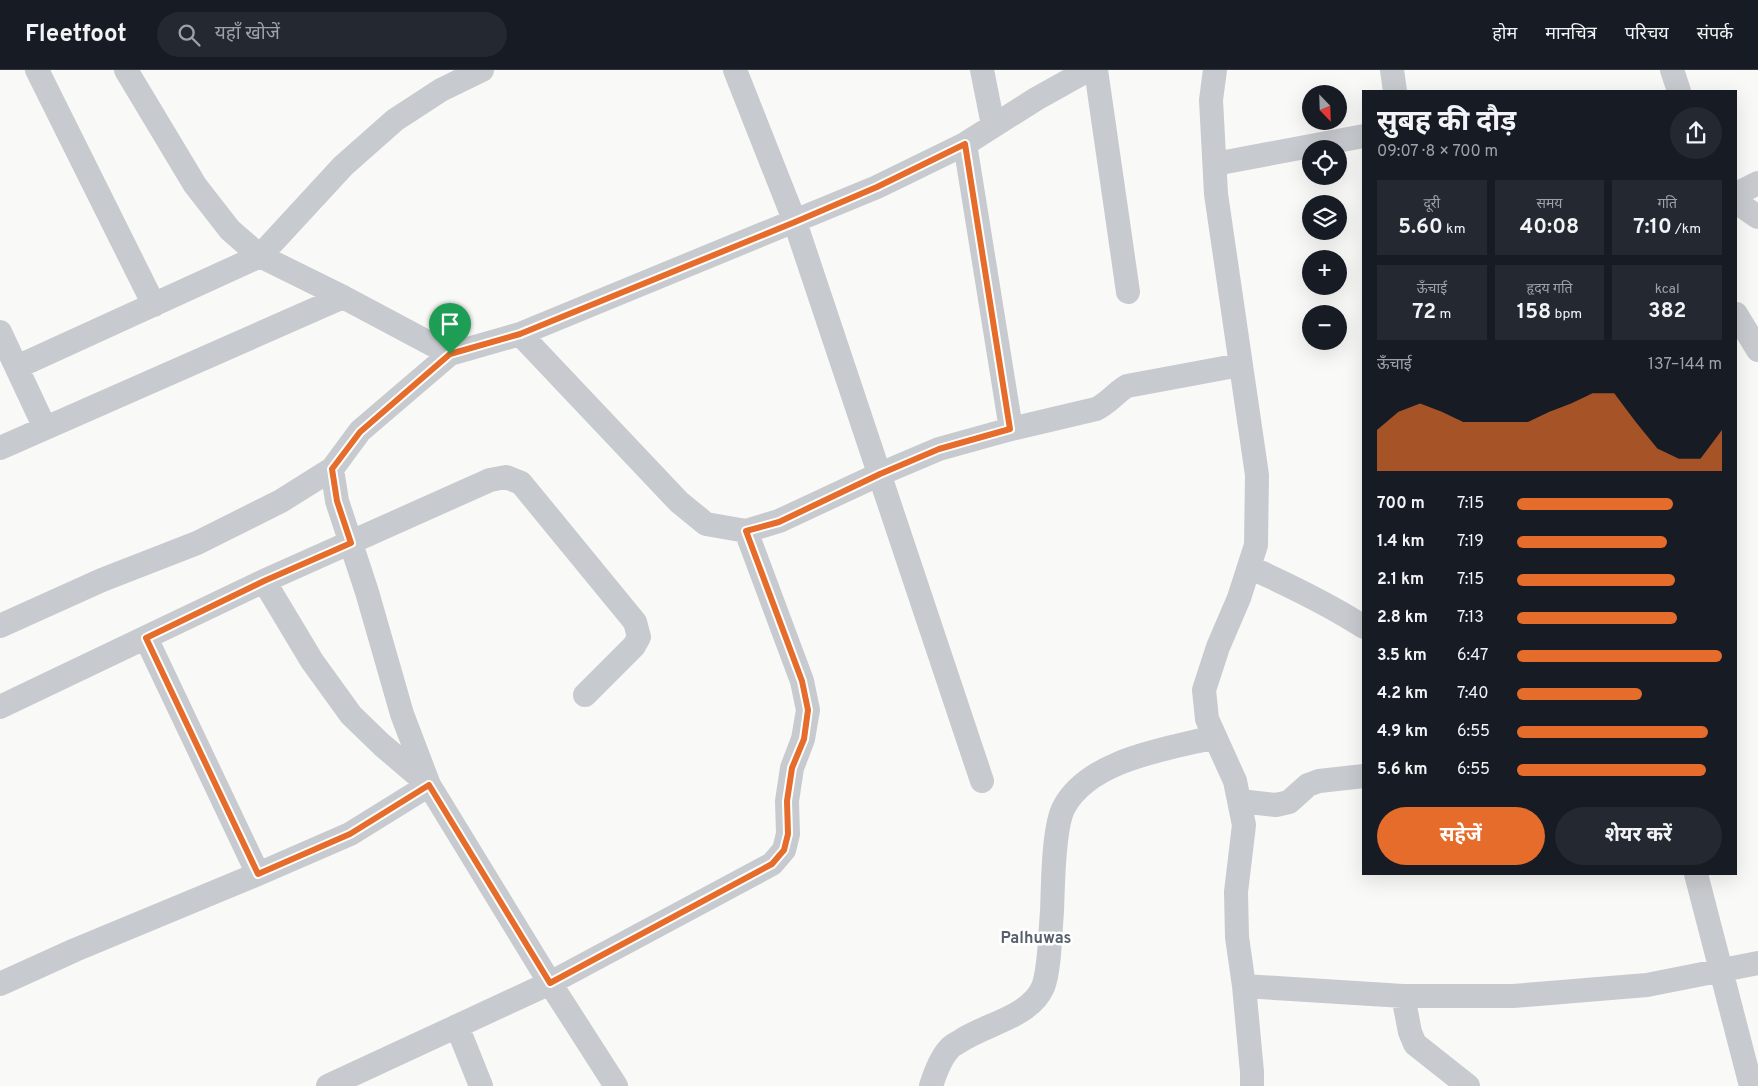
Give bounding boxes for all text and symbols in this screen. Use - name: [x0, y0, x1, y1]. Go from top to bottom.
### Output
- search box: [157, 12, 507, 57]
- text: Fleetfoot: [25, 20, 127, 50]
- icon: search: [175, 21, 203, 49]
- text: यहाँ खोजें: [215, 22, 280, 46]
- text: होम: [1492, 23, 1517, 46]
- text: मानचित्र: [1545, 23, 1597, 46]
- text: परिचय: [1625, 23, 1669, 46]
- text: संपर्क: [1697, 23, 1733, 46]
- north arrow: [1302, 85, 1348, 130]
- map controls: [1302, 85, 1347, 350]
- text: सुबह की दौड़: [1377, 105, 1516, 141]
- button: share: [1670, 107, 1722, 159]
- button: locate: [1302, 140, 1347, 185]
- text: 09:07 · 8 × 700 m: [1377, 142, 1498, 162]
- button: layers: [1302, 195, 1347, 240]
- text: दूरी: [1423, 196, 1440, 213]
- text: समय: [1537, 196, 1562, 213]
- text: गति: [1657, 196, 1677, 213]
- text: 5.60: [1398, 214, 1443, 241]
- text: 40:08: [1520, 214, 1579, 241]
- text: 7:10: [1633, 214, 1672, 241]
- text: km: [1443, 221, 1466, 238]
- text: /km: [1672, 221, 1701, 238]
- button: +: [1302, 250, 1347, 295]
- text: ऊँचाई: [1417, 281, 1447, 298]
- text: हृदय गति: [1526, 281, 1573, 298]
- text: kcal: [1655, 281, 1680, 298]
- text: 382: [1648, 298, 1686, 325]
- text: 72: [1412, 299, 1436, 326]
- text: 158: [1517, 299, 1551, 326]
- pin: [429, 303, 471, 354]
- button: −: [1302, 305, 1347, 350]
- text: m: [1436, 306, 1451, 323]
- text: bpm: [1551, 306, 1582, 323]
- icon: arrive: [436, 310, 464, 338]
- text: ऊँचाई: [1377, 355, 1412, 375]
- text: 137–144 m: [1648, 355, 1722, 375]
- text: 700 m: [1377, 494, 1425, 514]
- text: 7:15: [1457, 494, 1484, 514]
- text: 1.4 km: [1377, 532, 1425, 552]
- text: 7:19: [1457, 532, 1484, 552]
- text: 2.1 km: [1377, 570, 1424, 590]
- text: 7:15: [1457, 570, 1484, 590]
- text: 2.8 km: [1377, 608, 1428, 628]
- text: 7:13: [1457, 608, 1484, 628]
- text: 3.5 km: [1377, 646, 1427, 666]
- text: 6:47: [1457, 646, 1488, 666]
- text: 4.2 km: [1377, 684, 1428, 704]
- text: 7:40: [1457, 684, 1489, 704]
- text: 4.9 km: [1377, 722, 1428, 742]
- text: 6:55: [1457, 722, 1490, 742]
- text: 5.6 km: [1377, 760, 1427, 780]
- text: 6:55: [1457, 760, 1490, 780]
- button: सहेजें: [1377, 807, 1545, 865]
- button: शेयर करें: [1555, 807, 1722, 865]
- district label: Palhuwas: [1001, 929, 1072, 949]

